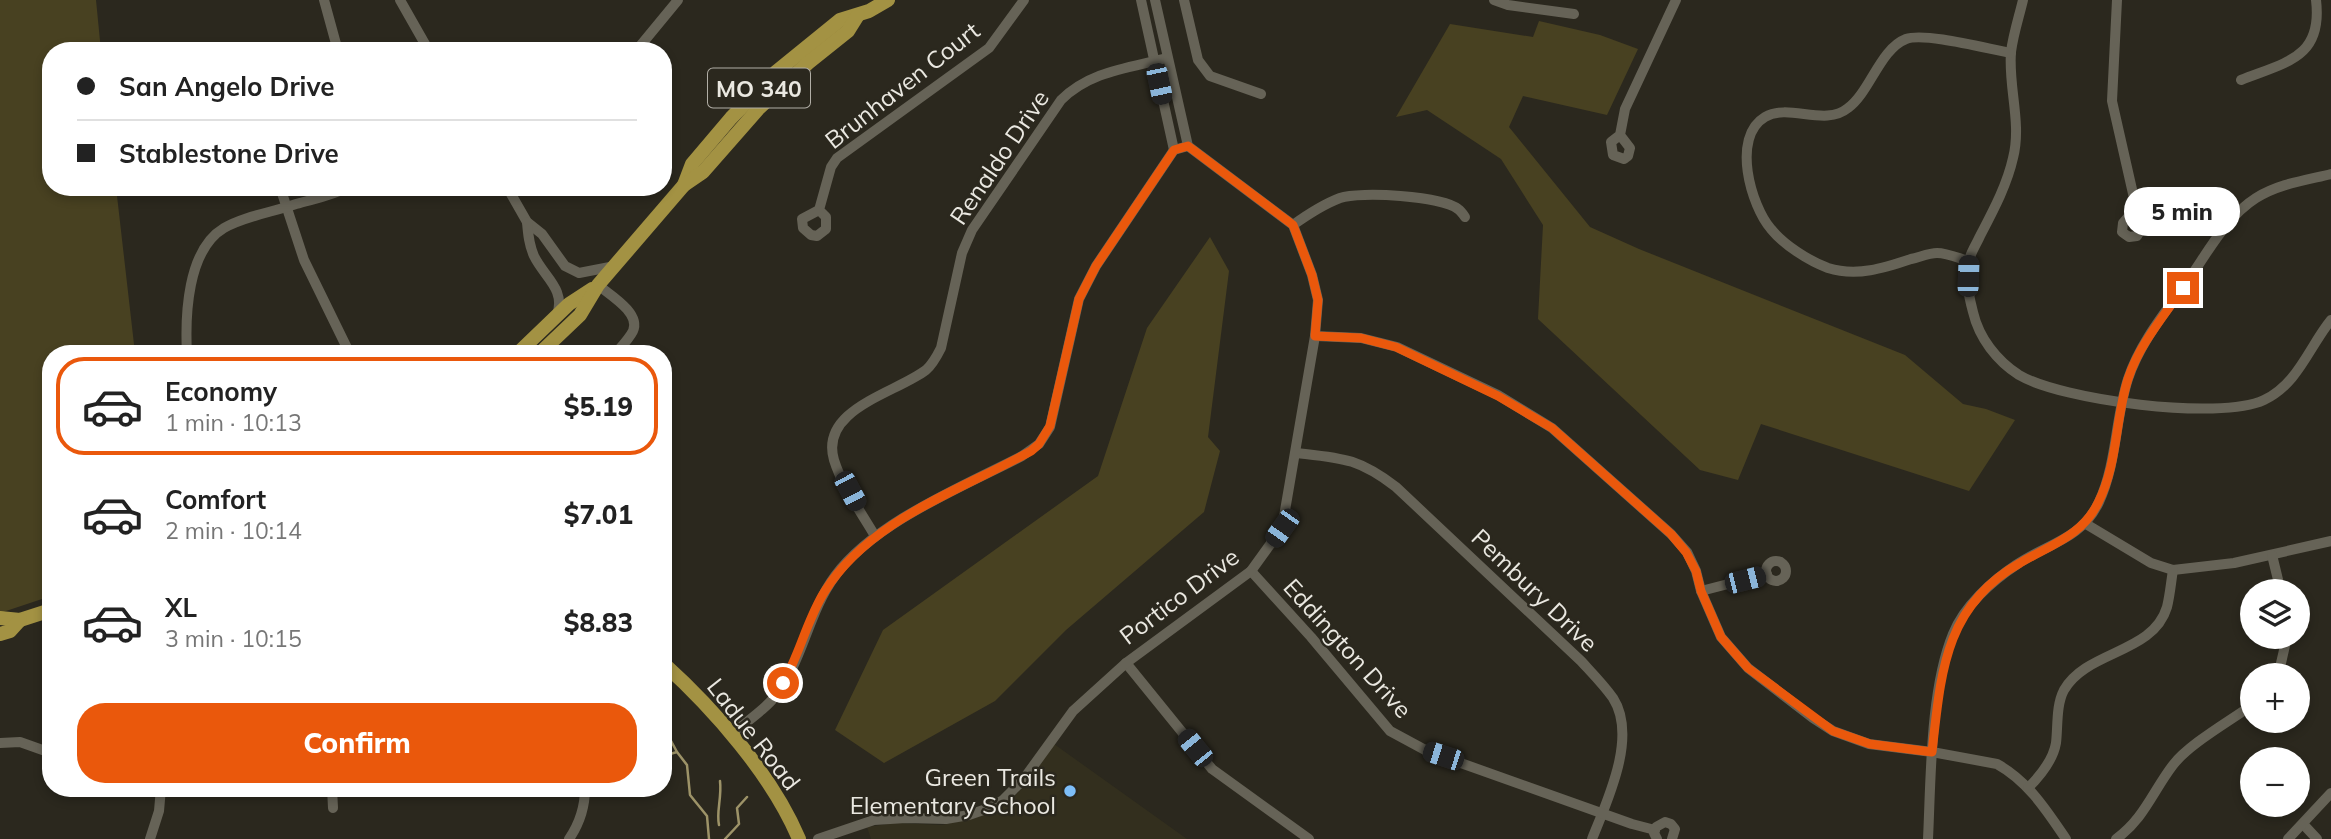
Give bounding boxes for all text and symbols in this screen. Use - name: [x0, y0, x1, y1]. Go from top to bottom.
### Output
- street label: Brunhaven Court: [819, 15, 985, 155]
- car: [1145, 61, 1174, 107]
- road number: MO 340: [708, 68, 810, 108]
- text: San Angelo Drive: [119, 70, 335, 103]
- street label: Renaldo Drive: [943, 84, 1055, 230]
- text: Stablestone Drive: [119, 137, 339, 170]
- callout: 5 min: [2125, 187, 2241, 236]
- text: 5 min: [2151, 197, 2213, 226]
- car: [1957, 255, 1980, 297]
- route end: [2167, 272, 2199, 304]
- icon: car: [81, 375, 144, 438]
- text: Economy: [165, 375, 277, 408]
- text: $5.19: [564, 390, 633, 423]
- text: 1 min · 10:13: [165, 408, 302, 437]
- car: [831, 468, 870, 514]
- icon: car: [81, 483, 144, 546]
- text: Comfort: [165, 483, 266, 516]
- text: $7.01: [564, 498, 633, 531]
- car: [1262, 505, 1303, 551]
- text: 2 min · 10:14: [165, 516, 302, 545]
- street label: Pembury Drive: [1466, 522, 1604, 658]
- street label: Portico Drive: [1113, 541, 1245, 651]
- car: [1723, 565, 1768, 595]
- street label: Eddington Drive: [1278, 572, 1418, 724]
- map controls: [2240, 579, 2310, 817]
- button: layers: [2240, 579, 2310, 649]
- icon: car: [81, 591, 144, 654]
- text: XL: [165, 591, 197, 624]
- text: $8.83: [564, 606, 633, 639]
- text: 3 min · 10:15: [165, 624, 302, 653]
- button: +: [2240, 663, 2310, 733]
- route start: [767, 667, 799, 699]
- street label: Ladue Road: [701, 672, 807, 796]
- button: Confirm: [77, 703, 637, 783]
- car: [1174, 725, 1217, 771]
- car: [1420, 740, 1467, 772]
- button: −: [2240, 747, 2310, 817]
- place label: Green Trails Elementary School: [850, 762, 1056, 820]
- marker: Green Trails Elementary School: [1062, 783, 1078, 799]

